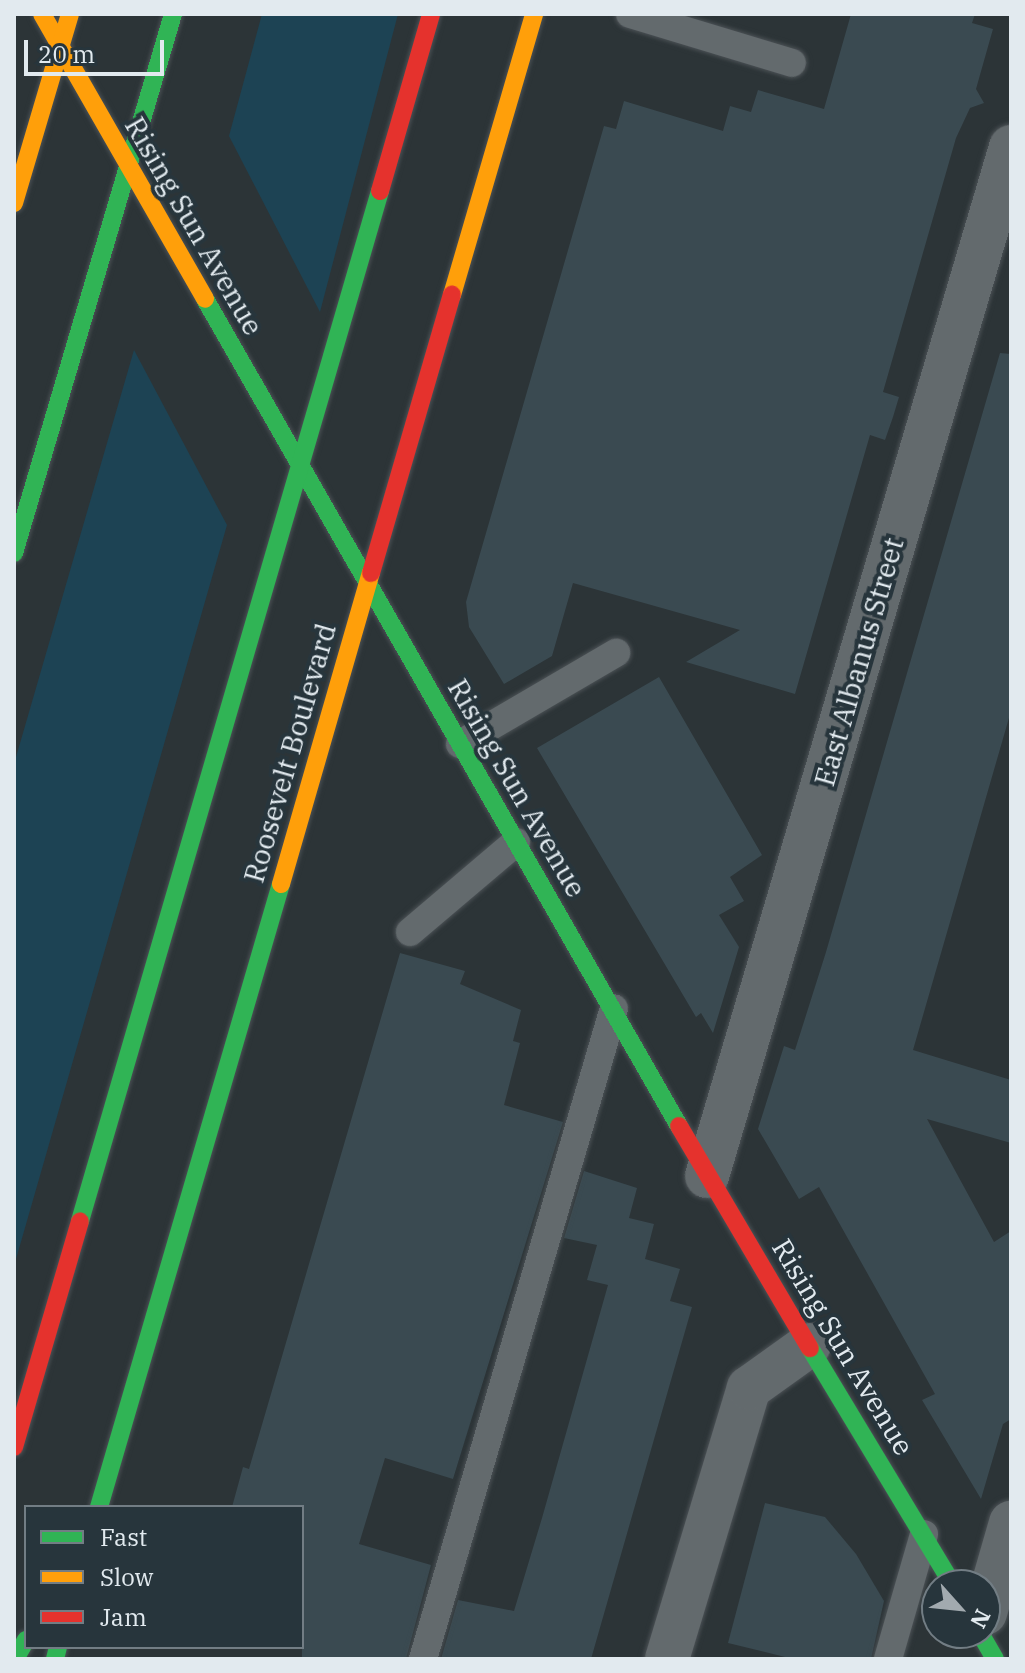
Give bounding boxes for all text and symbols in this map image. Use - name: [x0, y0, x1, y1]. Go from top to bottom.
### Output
- scale bar: [28, 24, 168, 74]
- text: 20 m: [38, 38, 95, 70]
- street label: Rising Sun Avenue: [118, 111, 270, 341]
- street label: East Albanus Street: [807, 534, 911, 790]
- street label: Roosevelt Boulevard: [237, 620, 343, 886]
- street label: Rising Sun Avenue: [441, 673, 593, 903]
- street label: Rising Sun Avenue: [765, 1233, 921, 1461]
- legend: [24, 1505, 304, 1649]
- text: Fast: [100, 1521, 147, 1553]
- text: Slow: [100, 1561, 153, 1593]
- north arrow: [921, 1569, 1001, 1649]
- text: Jam: [100, 1601, 147, 1633]
- text: N: [964, 1605, 998, 1634]

